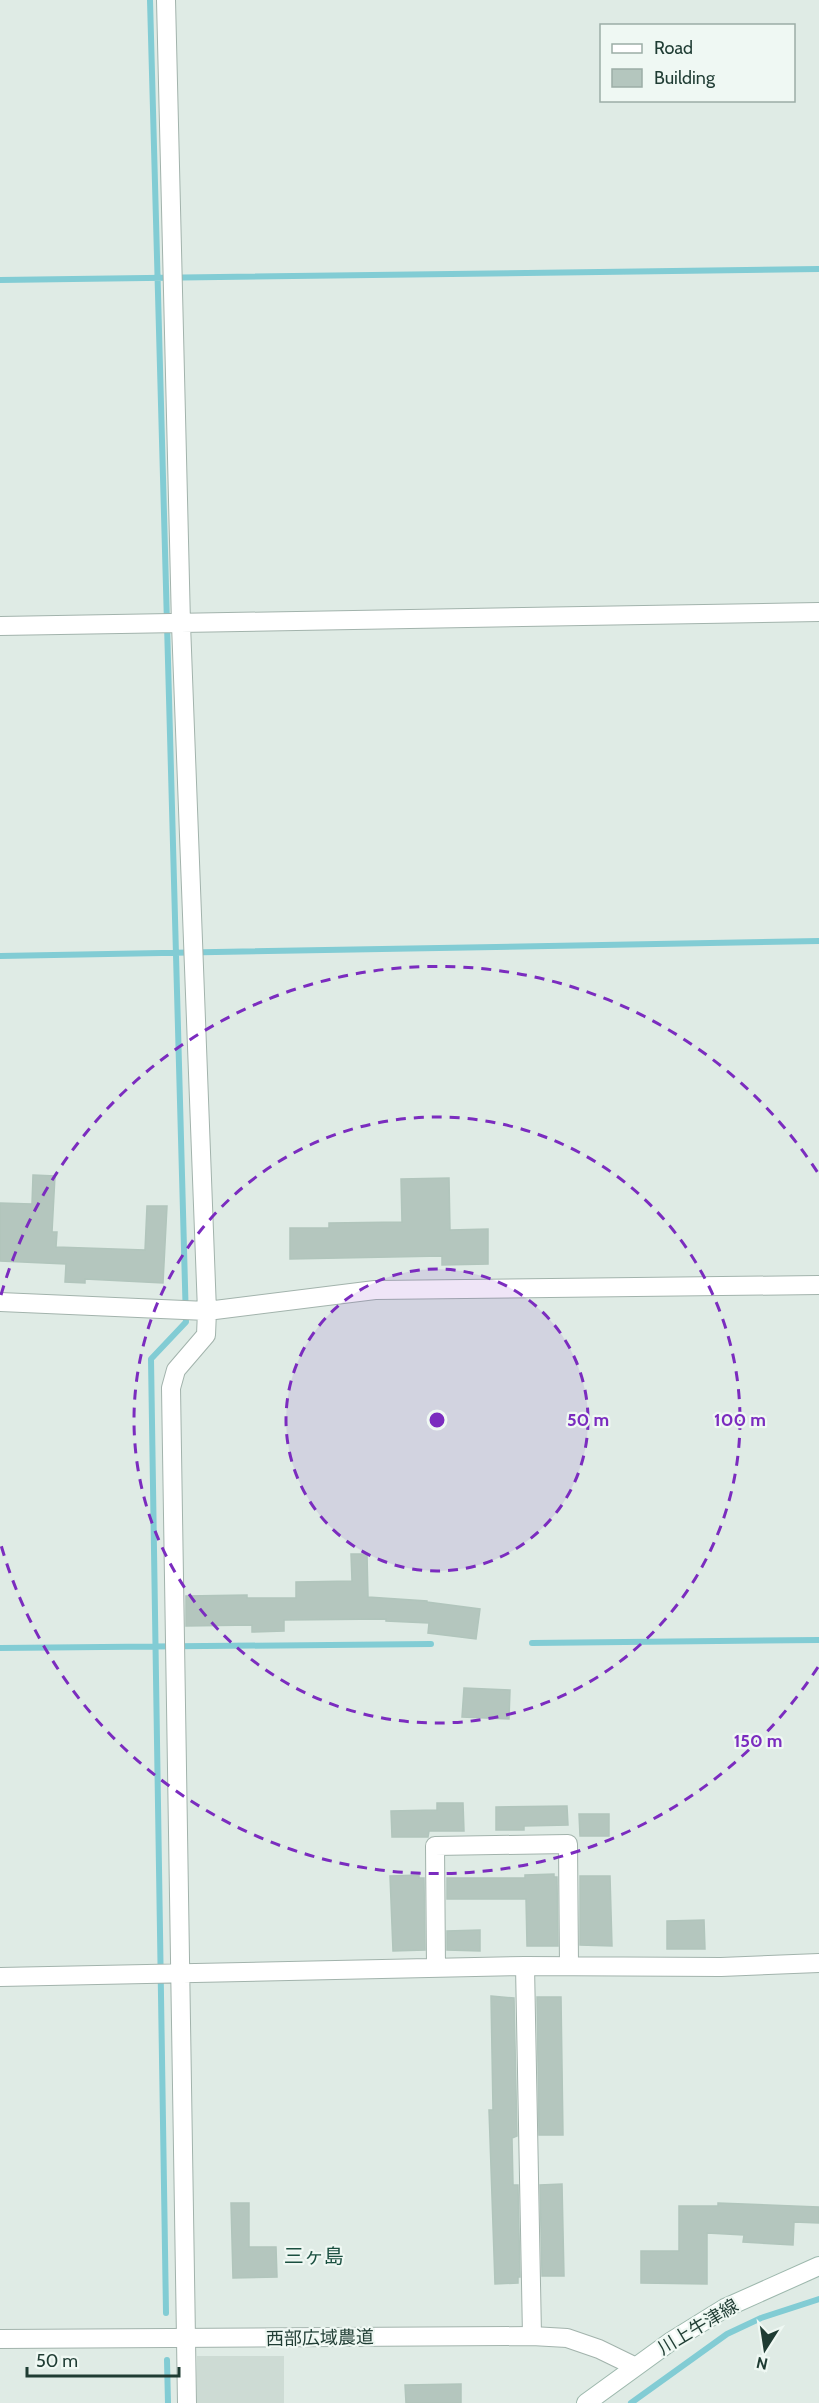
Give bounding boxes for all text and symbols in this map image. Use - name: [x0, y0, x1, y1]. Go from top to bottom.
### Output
- legend: [600, 24, 795, 102]
- text: Road: [654, 37, 693, 59]
- text: Building: [654, 67, 716, 89]
- text: 50 m: [567, 1409, 609, 1431]
- text: 100 m: [714, 1409, 766, 1431]
- centre of rings: [427, 1410, 447, 1430]
- text: 150 m: [734, 1730, 782, 1752]
- district label: 三ヶ島: [284, 2244, 344, 2268]
- street label: 川上牛津線: [654, 2294, 742, 2360]
- north arrow: [735, 2319, 795, 2379]
- street label: 西部広域農道: [266, 2326, 374, 2350]
- scale bar: [27, 2340, 178, 2378]
- text: 50 m: [36, 2350, 78, 2372]
- text: N: [754, 2353, 769, 2374]

